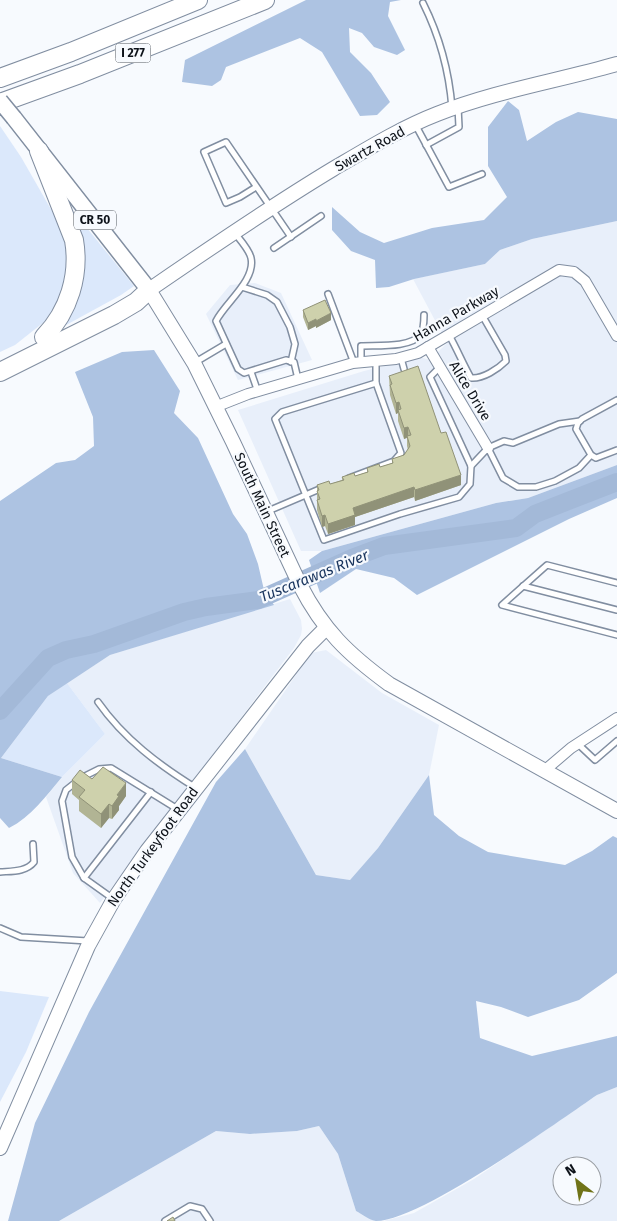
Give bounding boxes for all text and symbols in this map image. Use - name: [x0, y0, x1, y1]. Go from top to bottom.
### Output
- road number: I 277: [116, 44, 150, 62]
- street label: Swartz Road: [332, 123, 408, 175]
- road number: CR 50: [74, 210, 116, 230]
- street label: Hanna Parkway: [410, 282, 502, 346]
- street label: Alice Drive: [446, 358, 494, 424]
- street label: South Main Street: [230, 450, 294, 561]
- water label: Tuscarawas River: [257, 546, 372, 606]
- street label: North Turkeyfoot Road: [104, 784, 202, 910]
- north arrow: [552, 1156, 602, 1206]
- text: N: [562, 1161, 579, 1180]

